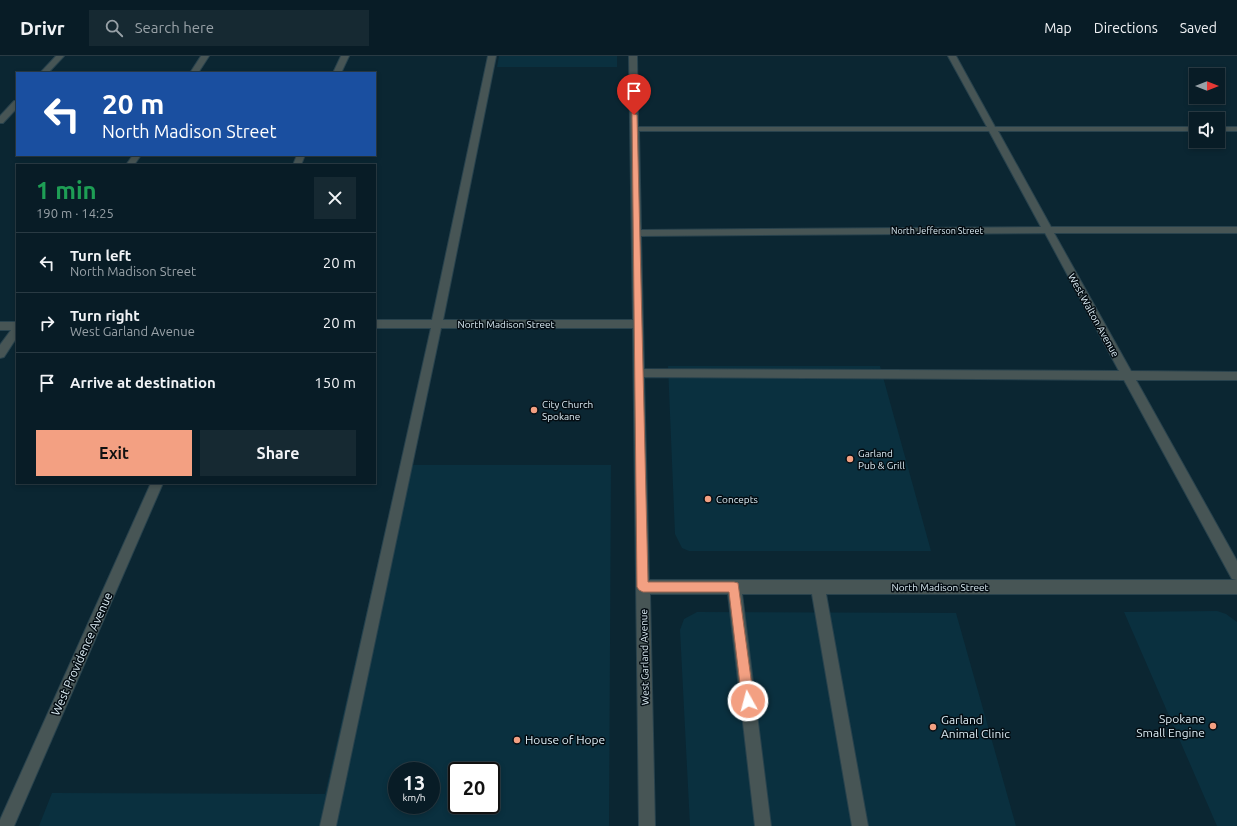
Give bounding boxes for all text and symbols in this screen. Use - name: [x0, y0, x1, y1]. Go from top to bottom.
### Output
- search box: [89, 10, 369, 46]
- text: Drivr: [20, 17, 65, 39]
- icon: search: [103, 17, 125, 39]
- text: Search here: [135, 19, 214, 36]
- text: Map: [1044, 20, 1072, 36]
- text: Directions: [1094, 20, 1158, 36]
- text: Saved: [1180, 20, 1217, 36]
- north arrow: [1189, 68, 1225, 104]
- map controls: [1189, 68, 1225, 148]
- pin: [617, 74, 651, 115]
- icon: arrive: [623, 80, 645, 102]
- icon: left: [36, 88, 88, 140]
- text: 20 m: [102, 88, 164, 119]
- button: sound: [1189, 112, 1225, 148]
- text: North Madison Street: [102, 121, 276, 141]
- text: 1 min: [36, 177, 97, 204]
- button: close: [314, 177, 356, 219]
- text: 190 m · 14:25: [36, 206, 114, 220]
- street label: North Jefferson Street: [891, 226, 983, 236]
- text: Turn left: [70, 247, 131, 264]
- icon: left: [36, 252, 58, 274]
- text: 20 m: [323, 254, 356, 271]
- text: North Madison Street: [70, 264, 196, 278]
- street label: West Walton Avenue: [1066, 272, 1121, 359]
- text: Turn right: [70, 307, 140, 324]
- icon: right: [36, 312, 58, 334]
- text: 20 m: [323, 314, 356, 331]
- street label: North Madison Street: [458, 319, 555, 330]
- text: West Garland Avenue: [70, 324, 195, 338]
- icon: arrive: [36, 372, 58, 394]
- text: Arrive at destination: [70, 374, 216, 391]
- text: 150 m: [314, 374, 356, 391]
- place label: City Church Spokane: [542, 399, 593, 422]
- marker: City Church Spokane: [529, 405, 539, 415]
- button: Exit: [36, 430, 192, 476]
- button: Share: [200, 430, 356, 476]
- place label: Garland Pub & Grill: [858, 448, 905, 471]
- marker: Garland Pub & Grill: [845, 454, 855, 464]
- marker: Concepts: [703, 494, 713, 504]
- place label: Concepts: [716, 494, 758, 505]
- street label: North Madison Street: [892, 582, 989, 593]
- street label: West Providence Avenue: [48, 590, 115, 717]
- street label: West Garland Avenue: [638, 609, 651, 705]
- position arrow: [727, 680, 769, 722]
- place label: Spokane Small Engine: [1136, 712, 1205, 739]
- place label: Garland Animal Clinic: [941, 713, 1010, 740]
- marker: Spokane Small Engine: [1208, 721, 1218, 731]
- marker: Garland Animal Clinic: [928, 722, 938, 732]
- place label: House of Hope: [525, 733, 605, 746]
- marker: House of Hope: [512, 735, 522, 745]
- speed limit sign: 20: [448, 762, 500, 814]
- text: 13: [403, 771, 425, 794]
- text: km/h: [402, 792, 426, 803]

